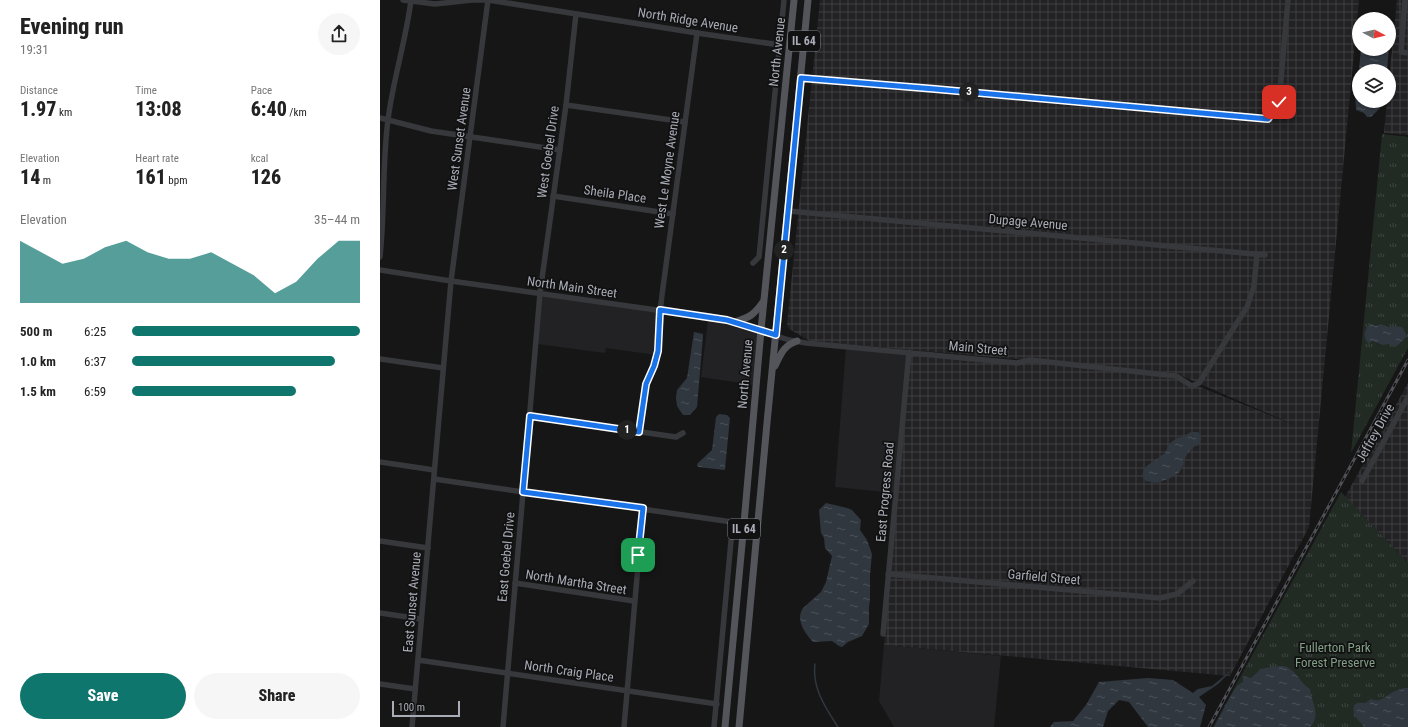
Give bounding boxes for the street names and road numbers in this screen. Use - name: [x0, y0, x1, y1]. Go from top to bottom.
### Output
- street label: North Ridge Avenue: [637, 5, 739, 35]
- street label: North Avenue: [766, 17, 788, 87]
- road number: IL 64: [788, 31, 820, 51]
- street label: West Sunset Avenue: [444, 86, 474, 192]
- street label: West Goebel Drive: [534, 105, 562, 199]
- street label: West Le Moyne Avenue: [651, 110, 683, 230]
- street label: Sheila Place: [583, 182, 647, 206]
- street label: Dupage Avenue: [988, 211, 1068, 233]
- street label: North Main Street: [526, 273, 618, 301]
- street label: Main Street: [948, 338, 1008, 358]
- street label: North Avenue: [735, 339, 755, 409]
- street label: Jeffrey Drive: [1353, 401, 1397, 465]
- street label: East Progress Road: [873, 441, 897, 543]
- street label: East Goebel Drive: [495, 511, 517, 603]
- road number: IL 64: [728, 519, 760, 539]
- street label: East Sunset Avenue: [400, 551, 424, 653]
- street label: Garfield Street: [1007, 566, 1081, 588]
- street label: North Martha Street: [524, 567, 628, 597]
- street label: North Craig Place: [523, 657, 615, 685]

